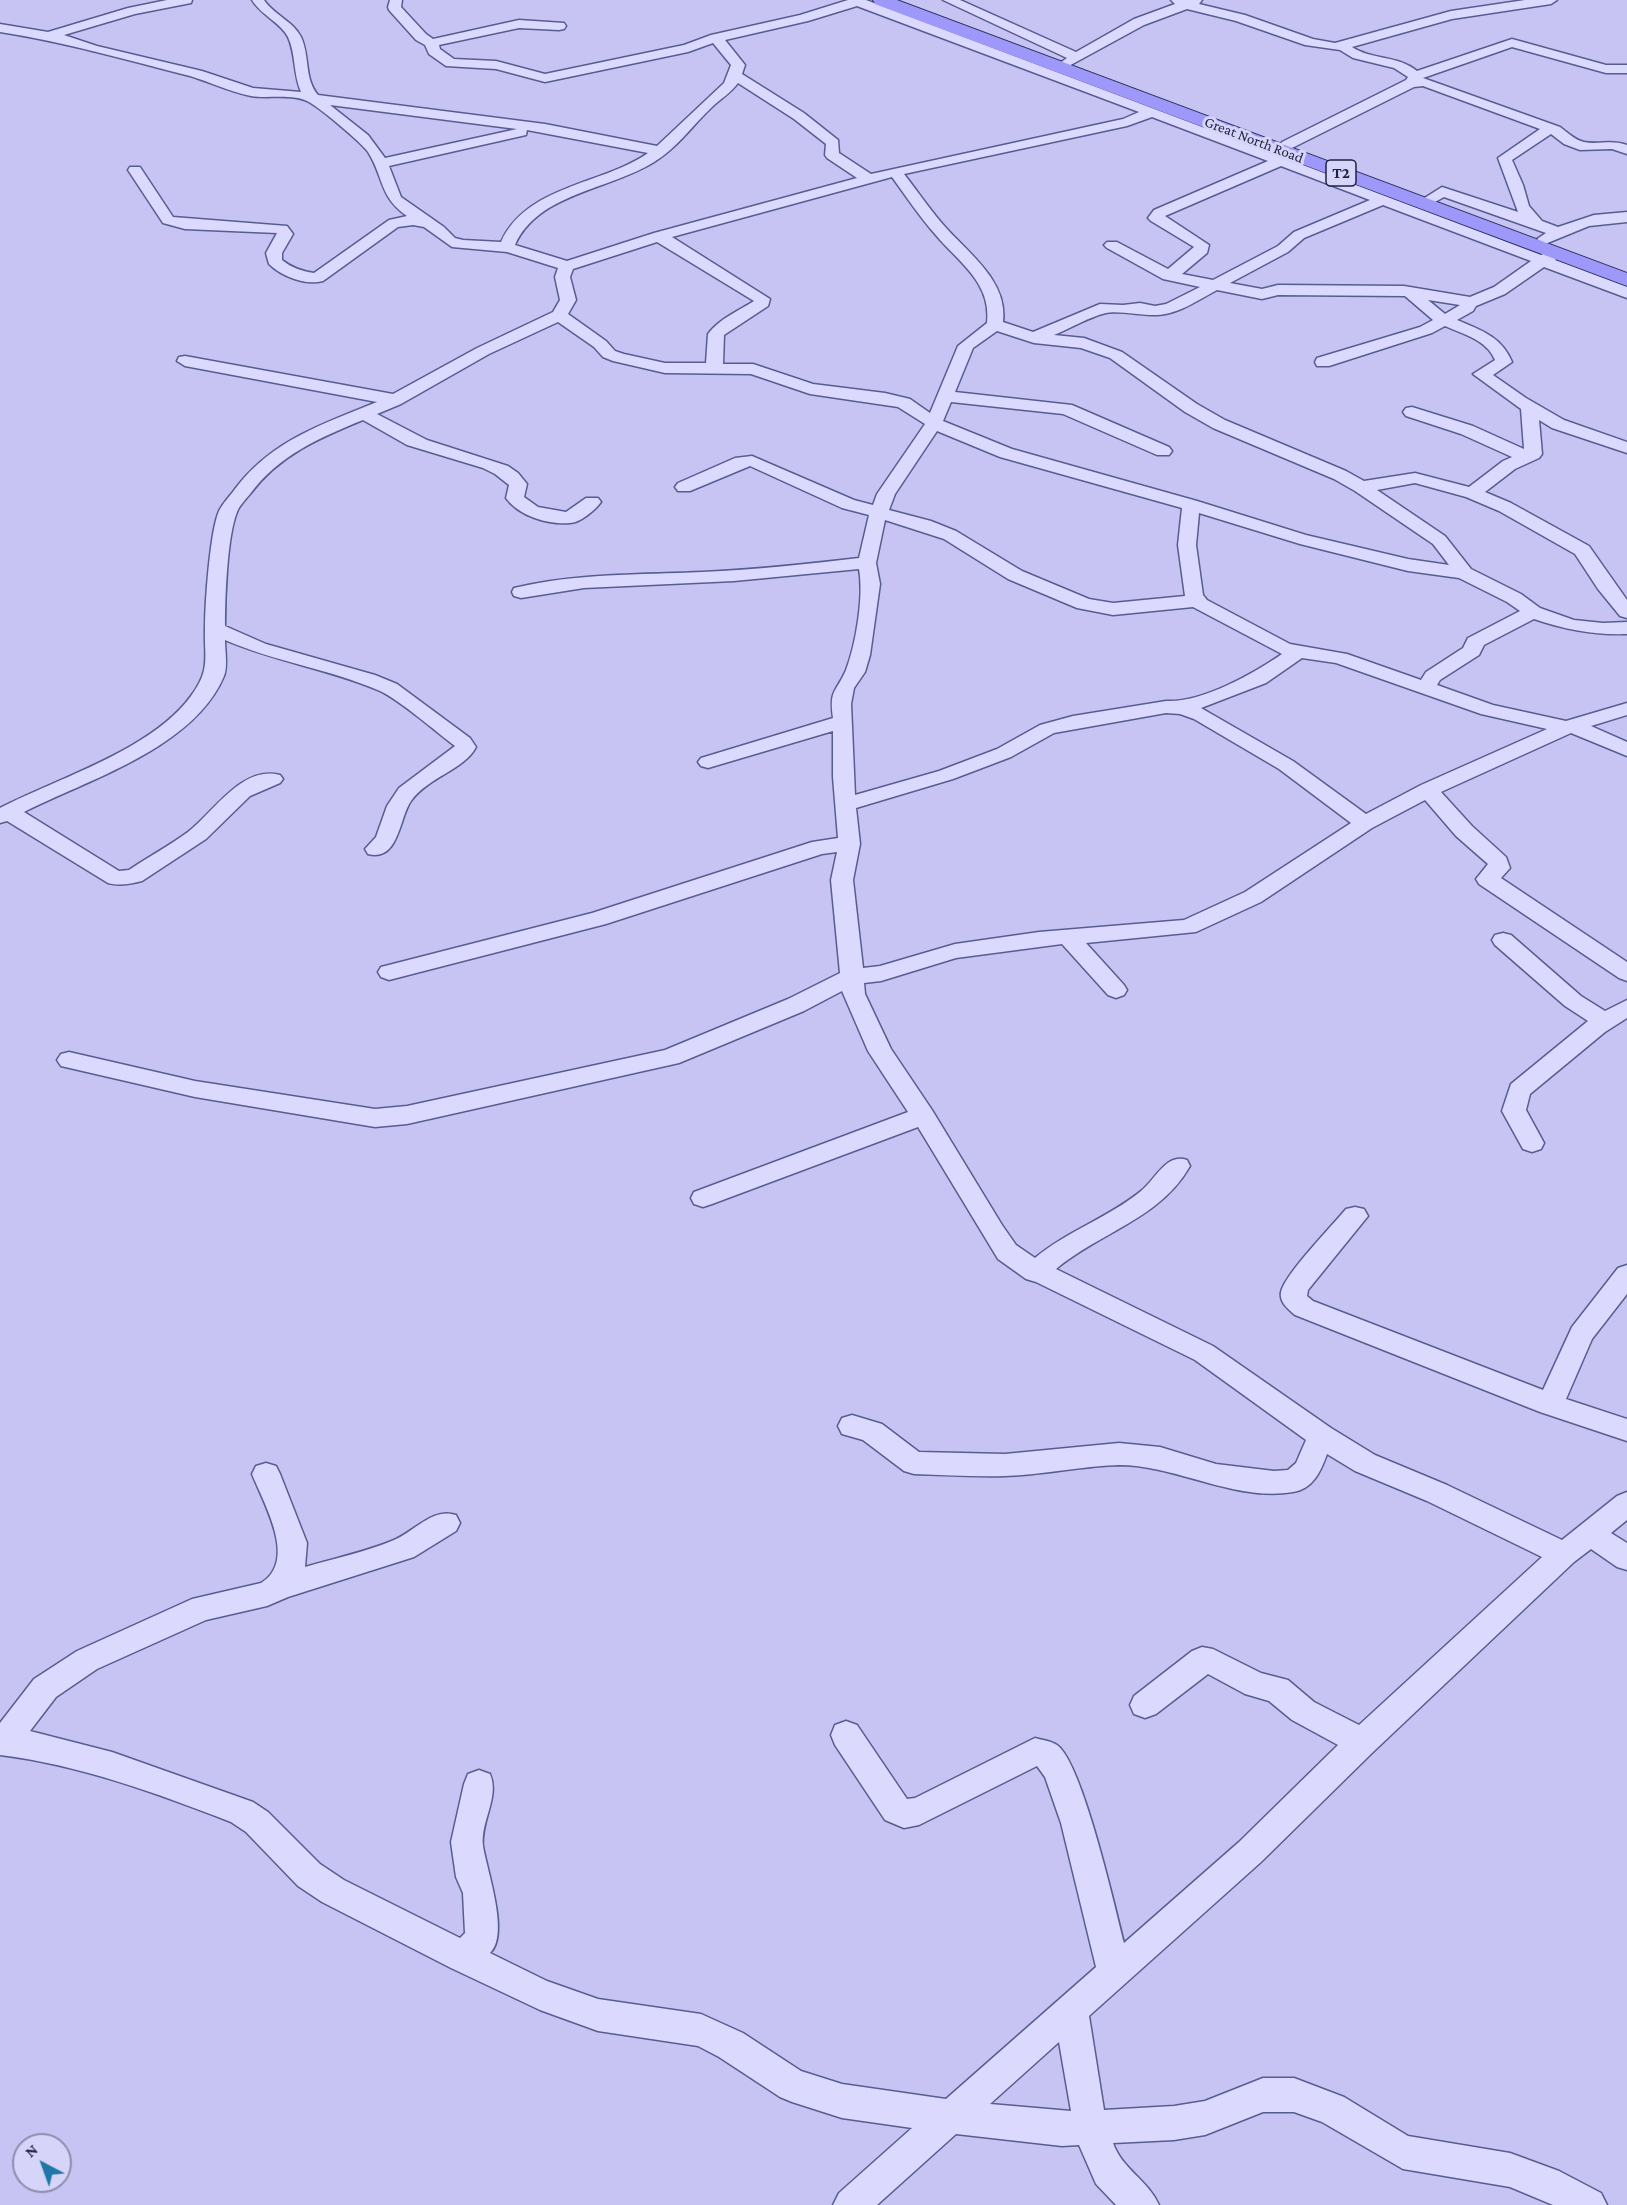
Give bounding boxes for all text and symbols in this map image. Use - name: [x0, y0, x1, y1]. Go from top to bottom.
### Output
- street label: Great North Road: [1202, 113, 1306, 167]
- road number: T2: [1326, 160, 1356, 186]
- north arrow: [12, 2133, 72, 2193]
- text: N: [21, 2141, 41, 2161]

